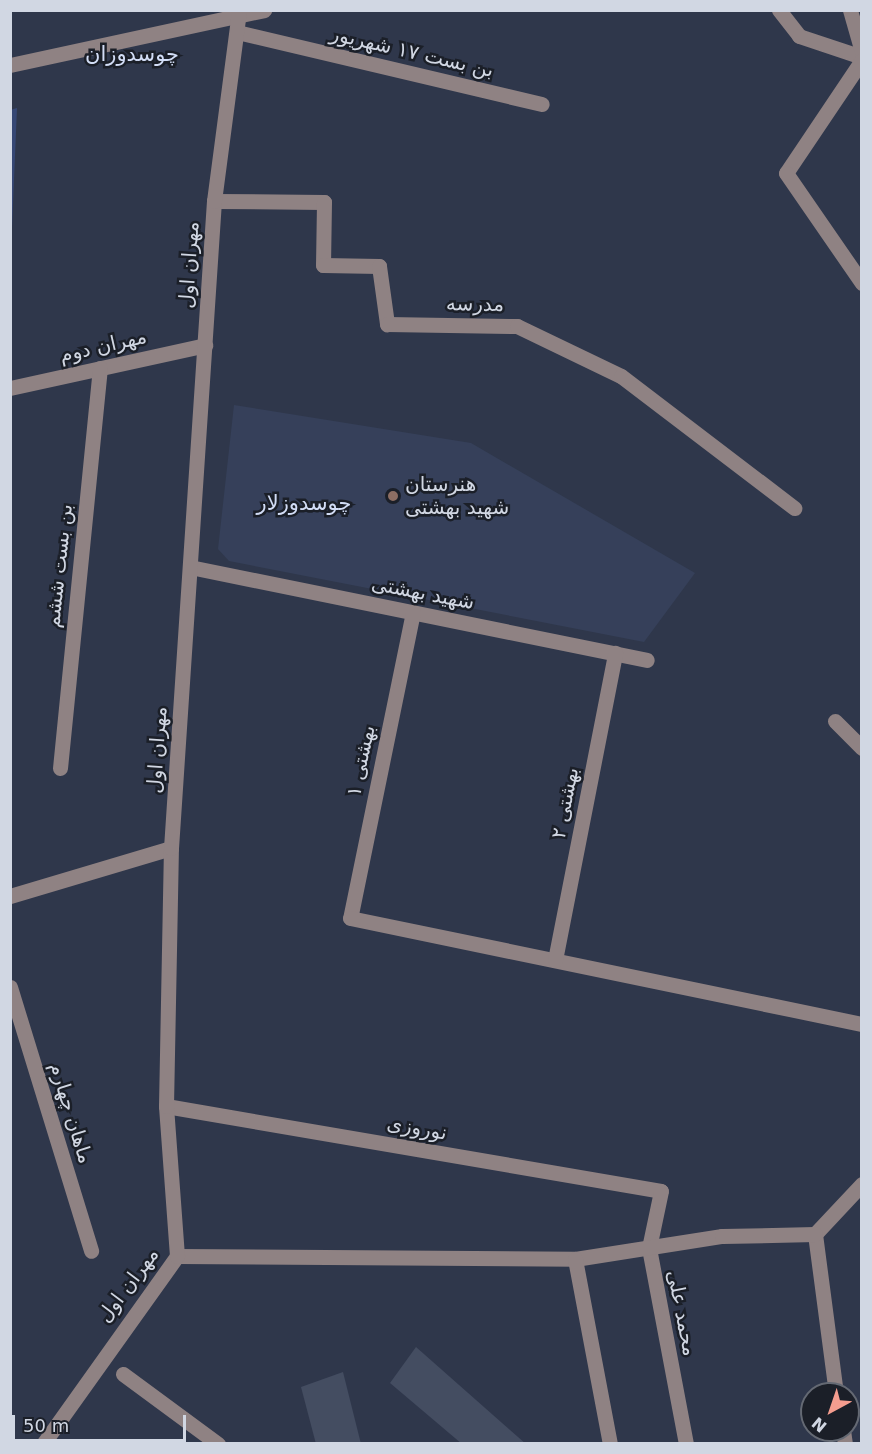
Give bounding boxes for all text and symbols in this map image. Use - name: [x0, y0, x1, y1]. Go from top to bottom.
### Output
- street label: بن بست ۱۷ شهریور: [328, 22, 496, 82]
- district label: چوسدوزان: [85, 41, 179, 67]
- street label: مهران اول: [174, 221, 204, 309]
- street label: مدرسه: [446, 291, 504, 317]
- street label: مهران دوم: [57, 324, 149, 368]
- place label: هنرستان شهید بهشتی: [405, 472, 509, 519]
- marker: هنرستان شهید بهشتی: [386, 489, 400, 503]
- district label: چوسدوزلار: [257, 490, 351, 516]
- street label: بن بست ششم: [41, 503, 77, 629]
- street label: شهید بهشتی: [370, 571, 476, 615]
- street label: مهران اول: [142, 706, 172, 794]
- street label: بهشتی ۱: [342, 723, 380, 799]
- street label: بهشتی ۲: [546, 765, 584, 841]
- street label: ماهان چهارم: [44, 1060, 98, 1166]
- street label: نوروزی: [385, 1111, 449, 1145]
- street label: مهران اول: [92, 1243, 164, 1327]
- street label: محمد علی: [662, 1268, 702, 1358]
- north arrow: [800, 1382, 860, 1442]
- scale bar: [15, 1403, 189, 1441]
- text: N: [808, 1413, 831, 1436]
- text: 50 m: [23, 1415, 69, 1436]

